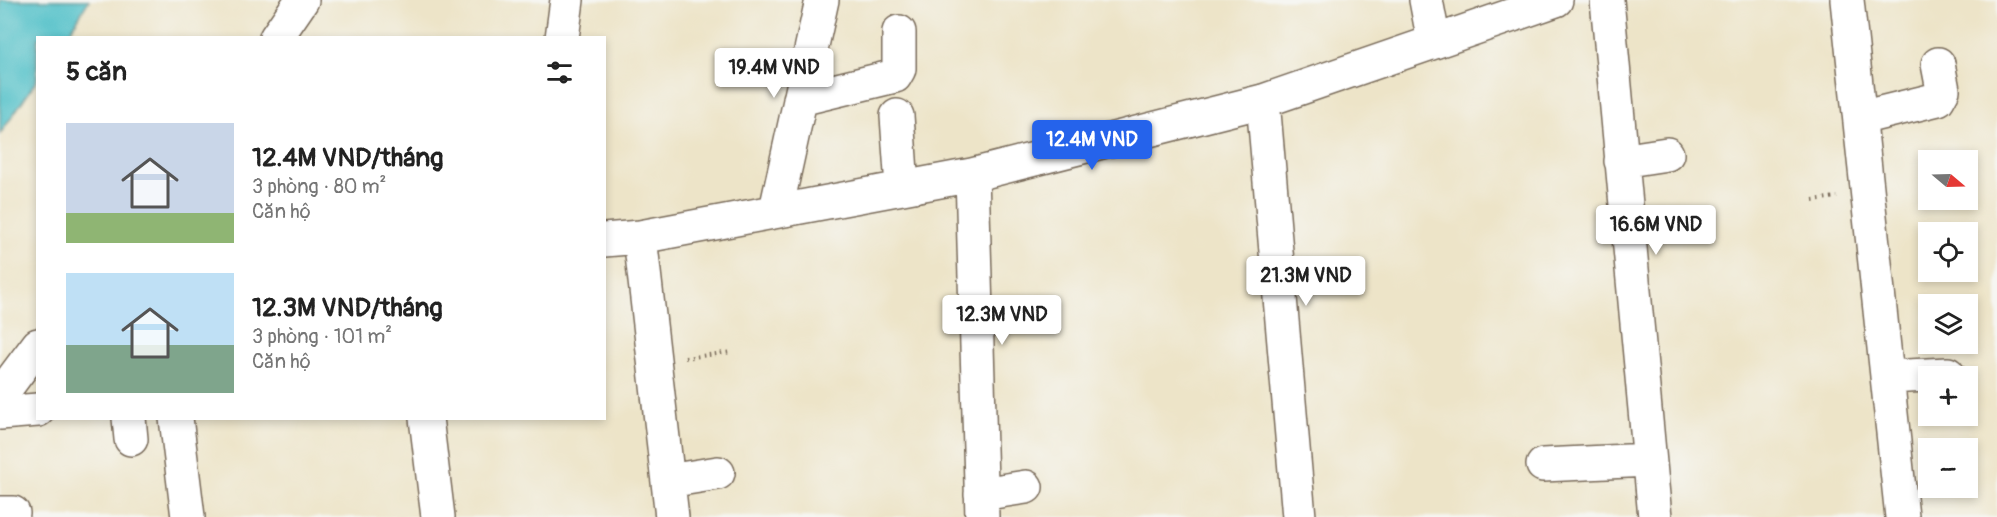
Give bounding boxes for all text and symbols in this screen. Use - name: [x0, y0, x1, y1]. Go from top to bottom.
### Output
- pin: 19.4M VND: [705, 48, 843, 99]
- text: 19.4M VND: [729, 55, 819, 80]
- text: 5 căn: [66, 56, 127, 88]
- icon: filters: [543, 56, 576, 89]
- pin: 12.4M VND: [1023, 120, 1161, 171]
- text: 12.4M VND: [1046, 127, 1138, 152]
- text: 12.4M VND/tháng: [252, 142, 443, 174]
- icon: home: [114, 147, 186, 219]
- north arrow: [1918, 150, 1978, 210]
- map controls: [1918, 150, 1978, 498]
- text: 3 phòng · 80 m²: [252, 174, 386, 199]
- text: Căn hộ: [252, 199, 311, 224]
- pin: 16.6M VND: [1587, 205, 1725, 256]
- text: 16.6M VND: [1610, 212, 1702, 237]
- button: locate: [1918, 222, 1978, 282]
- pin: 21.3M VND: [1237, 256, 1375, 307]
- text: 21.3M VND: [1260, 263, 1352, 288]
- text: 12.3M VND/tháng: [252, 292, 443, 324]
- button: layers: [1918, 294, 1978, 354]
- pin: 12.3M VND: [933, 295, 1071, 346]
- icon: home: [114, 297, 186, 369]
- text: 12.3M VND: [956, 302, 1048, 327]
- text: 3 phòng · 101 m²: [252, 324, 392, 349]
- text: Căn hộ: [252, 349, 311, 374]
- button: +: [1918, 366, 1978, 426]
- button: −: [1918, 438, 1978, 498]

